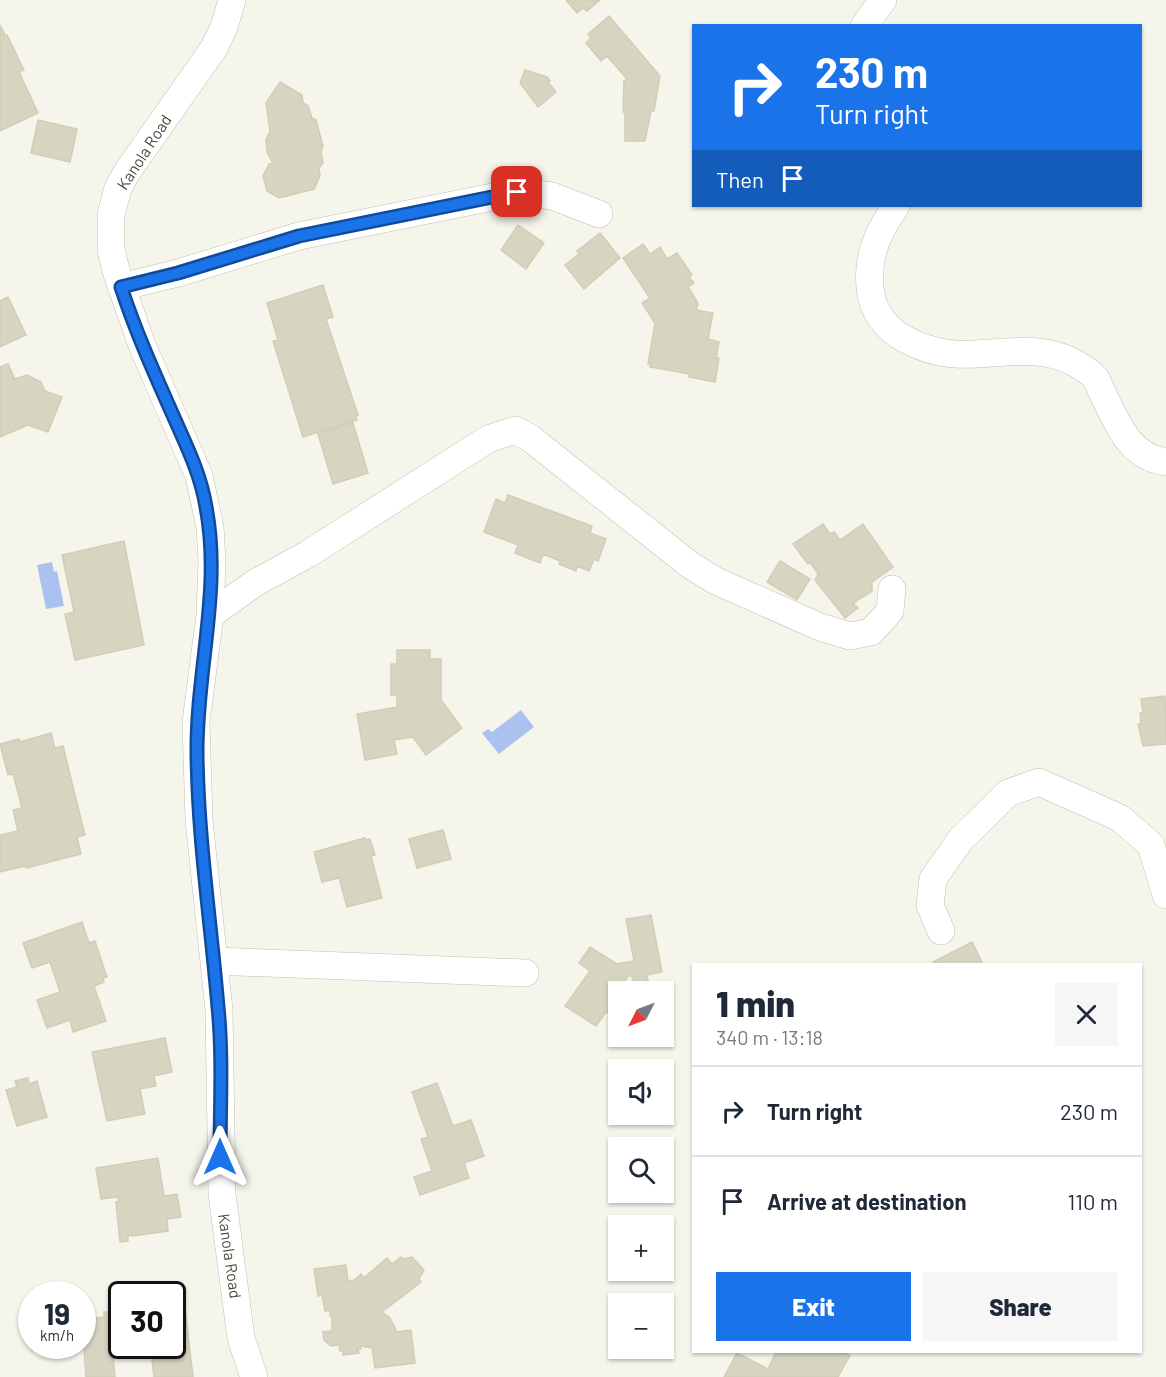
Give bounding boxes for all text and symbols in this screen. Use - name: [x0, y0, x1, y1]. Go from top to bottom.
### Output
- text: 230 m: [815, 46, 928, 96]
- icon: right: [716, 48, 794, 126]
- text: Turn right: [815, 97, 929, 129]
- street label: Kanola Road: [112, 111, 175, 193]
- icon: arrive: [776, 162, 809, 195]
- pin: [491, 166, 542, 217]
- text: Then: [716, 166, 764, 192]
- icon: arrive: [500, 175, 533, 208]
- north arrow: [608, 981, 674, 1047]
- map controls: [608, 981, 674, 1359]
- text: 1 min: [716, 981, 795, 1024]
- button: close: [1055, 983, 1118, 1046]
- text: 340 m · 13:18: [716, 1025, 823, 1049]
- button: sound: [608, 1059, 674, 1125]
- icon: right: [716, 1095, 749, 1128]
- text: Turn right: [767, 1098, 862, 1124]
- text: 230 m: [1060, 1098, 1118, 1124]
- position arrow: [188, 1125, 252, 1189]
- button: search: [608, 1137, 674, 1203]
- icon: arrive: [716, 1185, 749, 1218]
- text: Arrive at destination: [767, 1188, 966, 1214]
- text: 110 m: [1068, 1188, 1118, 1214]
- street label: Kanola Road: [215, 1212, 246, 1300]
- button: +: [608, 1215, 674, 1281]
- button: Exit: [716, 1272, 911, 1341]
- button: Share: [923, 1272, 1118, 1341]
- speed limit sign: 30: [108, 1281, 186, 1359]
- button: −: [608, 1293, 674, 1359]
- text: 19: [44, 1295, 70, 1331]
- text: km/h: [40, 1326, 74, 1344]

